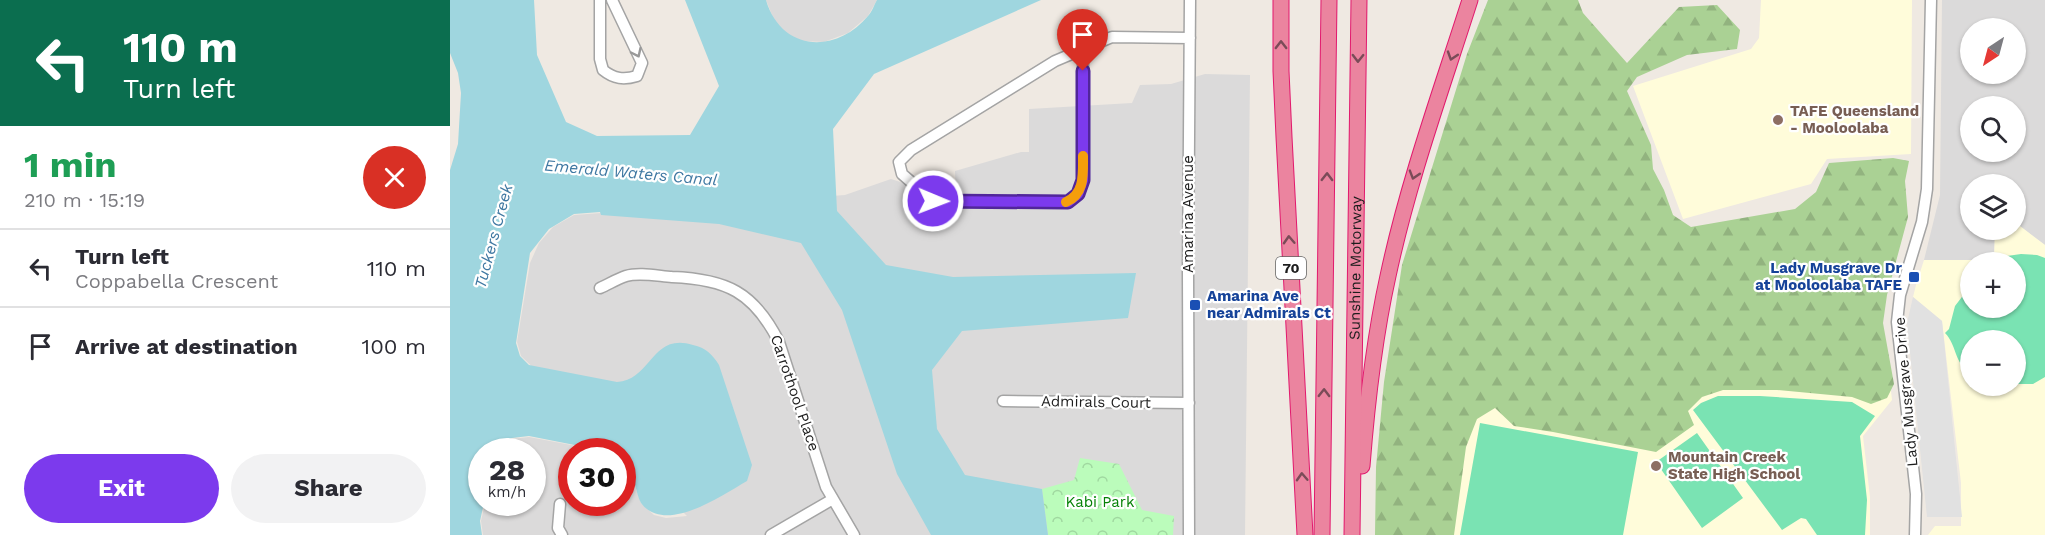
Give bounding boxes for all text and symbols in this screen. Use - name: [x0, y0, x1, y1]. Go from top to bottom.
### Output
- pin: [1057, 9, 1108, 71]
- icon: arrive: [1066, 18, 1099, 51]
- north arrow: [1960, 18, 2026, 84]
- map controls: [1960, 18, 2026, 396]
- text: 110 m: [123, 23, 238, 72]
- icon: left: [24, 24, 102, 102]
- one-way arrow: [1275, 41, 1287, 50]
- one-way arrow: [629, 46, 641, 57]
- one-way arrow: [1447, 50, 1459, 61]
- one-way arrow: [1352, 54, 1364, 63]
- text: Turn left: [123, 73, 235, 105]
- button: search: [1960, 96, 2026, 162]
- place label: TAFE Queensland - Mooloolaba: [1790, 102, 1919, 137]
- marker: TAFE Queensland - Mooloolaba: [1771, 113, 1785, 127]
- text: 1 min: [24, 144, 116, 186]
- button: close: [363, 146, 426, 209]
- water label: Emerald Waters Canal: [544, 155, 718, 190]
- street label: Amarina Avenue: [1179, 155, 1197, 273]
- position arrow: [901, 169, 965, 233]
- one-way arrow: [1409, 169, 1421, 179]
- one-way arrow: [1321, 172, 1333, 181]
- button: layers: [1960, 174, 2026, 240]
- water label: Tuckers Creek: [470, 181, 517, 290]
- text: 210 m · 15:19: [24, 188, 145, 212]
- street label: Sunshine Motorway: [1346, 196, 1365, 340]
- one-way arrow: [1283, 235, 1296, 244]
- text: Turn left: [75, 244, 169, 269]
- icon: left: [24, 252, 57, 285]
- button: +: [1960, 252, 2026, 318]
- text: 110 m: [367, 256, 426, 281]
- road number: 70: [1276, 257, 1306, 279]
- place label: Lady Musgrave Dr at Mooloolaba TAFE: [1755, 259, 1903, 294]
- text: Coppabella Crescent: [75, 269, 278, 293]
- marker: Lady Musgrave Dr at Mooloolaba TAFE: [1907, 270, 1921, 284]
- place label: Amarina Ave near Admirals Ct: [1207, 287, 1331, 322]
- marker: Amarina Ave near Admirals Ct: [1188, 298, 1202, 312]
- street label: Lady Musgrave Drive: [1890, 316, 1922, 468]
- icon: arrive: [24, 330, 57, 363]
- button: −: [1960, 330, 2026, 396]
- street label: Carrothool Place: [767, 333, 823, 453]
- text: Arrive at destination: [75, 334, 298, 359]
- text: 100 m: [362, 334, 426, 359]
- one-way arrow: [1318, 388, 1330, 397]
- street label: Admirals Court: [1041, 392, 1152, 412]
- speed limit sign: 30: [558, 438, 636, 516]
- place label: Mountain Creek State High School: [1668, 448, 1800, 483]
- text: 28: [489, 452, 525, 487]
- button: Exit: [24, 454, 219, 523]
- button: Share: [231, 454, 426, 523]
- marker: Mountain Creek State High School: [1649, 459, 1663, 473]
- one-way arrow: [1296, 472, 1309, 481]
- text: km/h: [488, 483, 526, 501]
- park label: Kabi Park: [1066, 493, 1135, 511]

